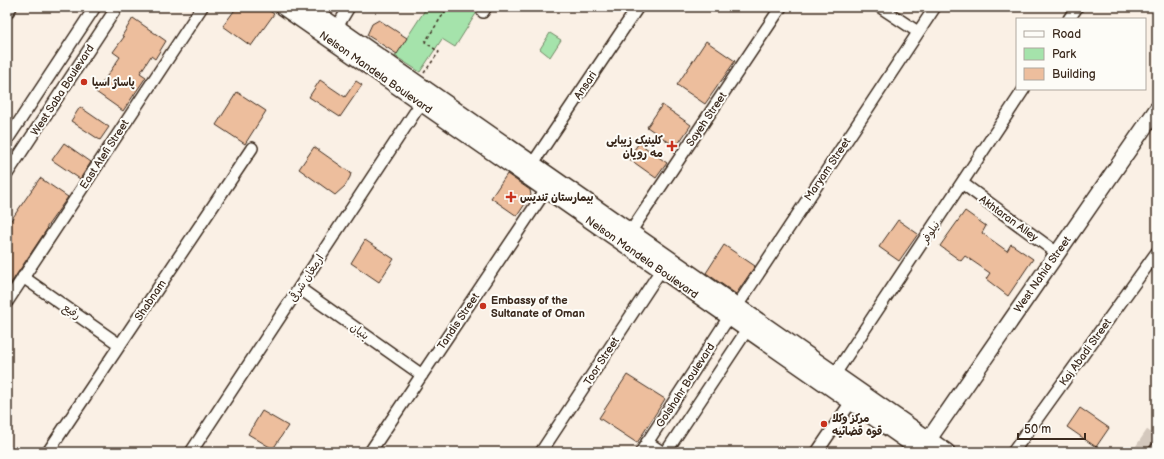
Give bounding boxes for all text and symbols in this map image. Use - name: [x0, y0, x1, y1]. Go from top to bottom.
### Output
- legend: [1016, 18, 1146, 90]
- text: Road: [1052, 27, 1081, 42]
- street label: Nelson Mandela Boulevard: [317, 29, 435, 116]
- street label: West Saba Boulevard: [28, 42, 97, 138]
- text: Park: [1052, 47, 1076, 62]
- text: Building: [1052, 67, 1096, 82]
- street label: Ansari: [571, 69, 600, 102]
- place label: پاساژ اسیا: [92, 76, 136, 90]
- marker: پاساژ اسیا: [79, 77, 89, 87]
- street label: Sayeh Street: [683, 89, 730, 149]
- street label: East Atefi Street: [77, 117, 132, 191]
- place label: کلینیک زیبایی مه رویان: [606, 134, 663, 160]
- street label: Maryam Street: [802, 135, 854, 203]
- marker: کلینیک زیبایی مه رویان: [666, 140, 678, 152]
- marker: بیمارستان تندیس: [505, 191, 517, 203]
- place label: بیمارستان تندیس: [520, 191, 593, 204]
- street label: Akhtaran Alley: [977, 193, 1041, 244]
- street label: Nelson Mandela Boulevard: [583, 214, 701, 301]
- street label: نیلوفر: [918, 219, 943, 247]
- street label: West Nahid Street: [1011, 233, 1074, 315]
- street label: ارمغان شرقی: [285, 252, 327, 304]
- street label: Shabnam: [132, 277, 169, 323]
- street label: Tandis Street: [435, 290, 482, 352]
- place label: Embassy of the Sultanate of Oman: [491, 294, 585, 320]
- street label: رفیع: [59, 301, 83, 324]
- marker: Embassy of the Sultanate of Oman: [478, 301, 488, 311]
- street label: Kaj Abadi Street: [1057, 316, 1114, 388]
- street label: بنیان: [347, 320, 372, 343]
- street label: Toor Street: [581, 334, 622, 388]
- street label: Golshahr Boulevard: [653, 341, 718, 430]
- place label: مرکز وکلا قوه قضائیه: [832, 412, 882, 439]
- scale bar: [1018, 415, 1085, 441]
- marker: مرکز وکلا قوه قضائیه: [819, 419, 829, 429]
- text: 50 m: [1024, 422, 1051, 437]

